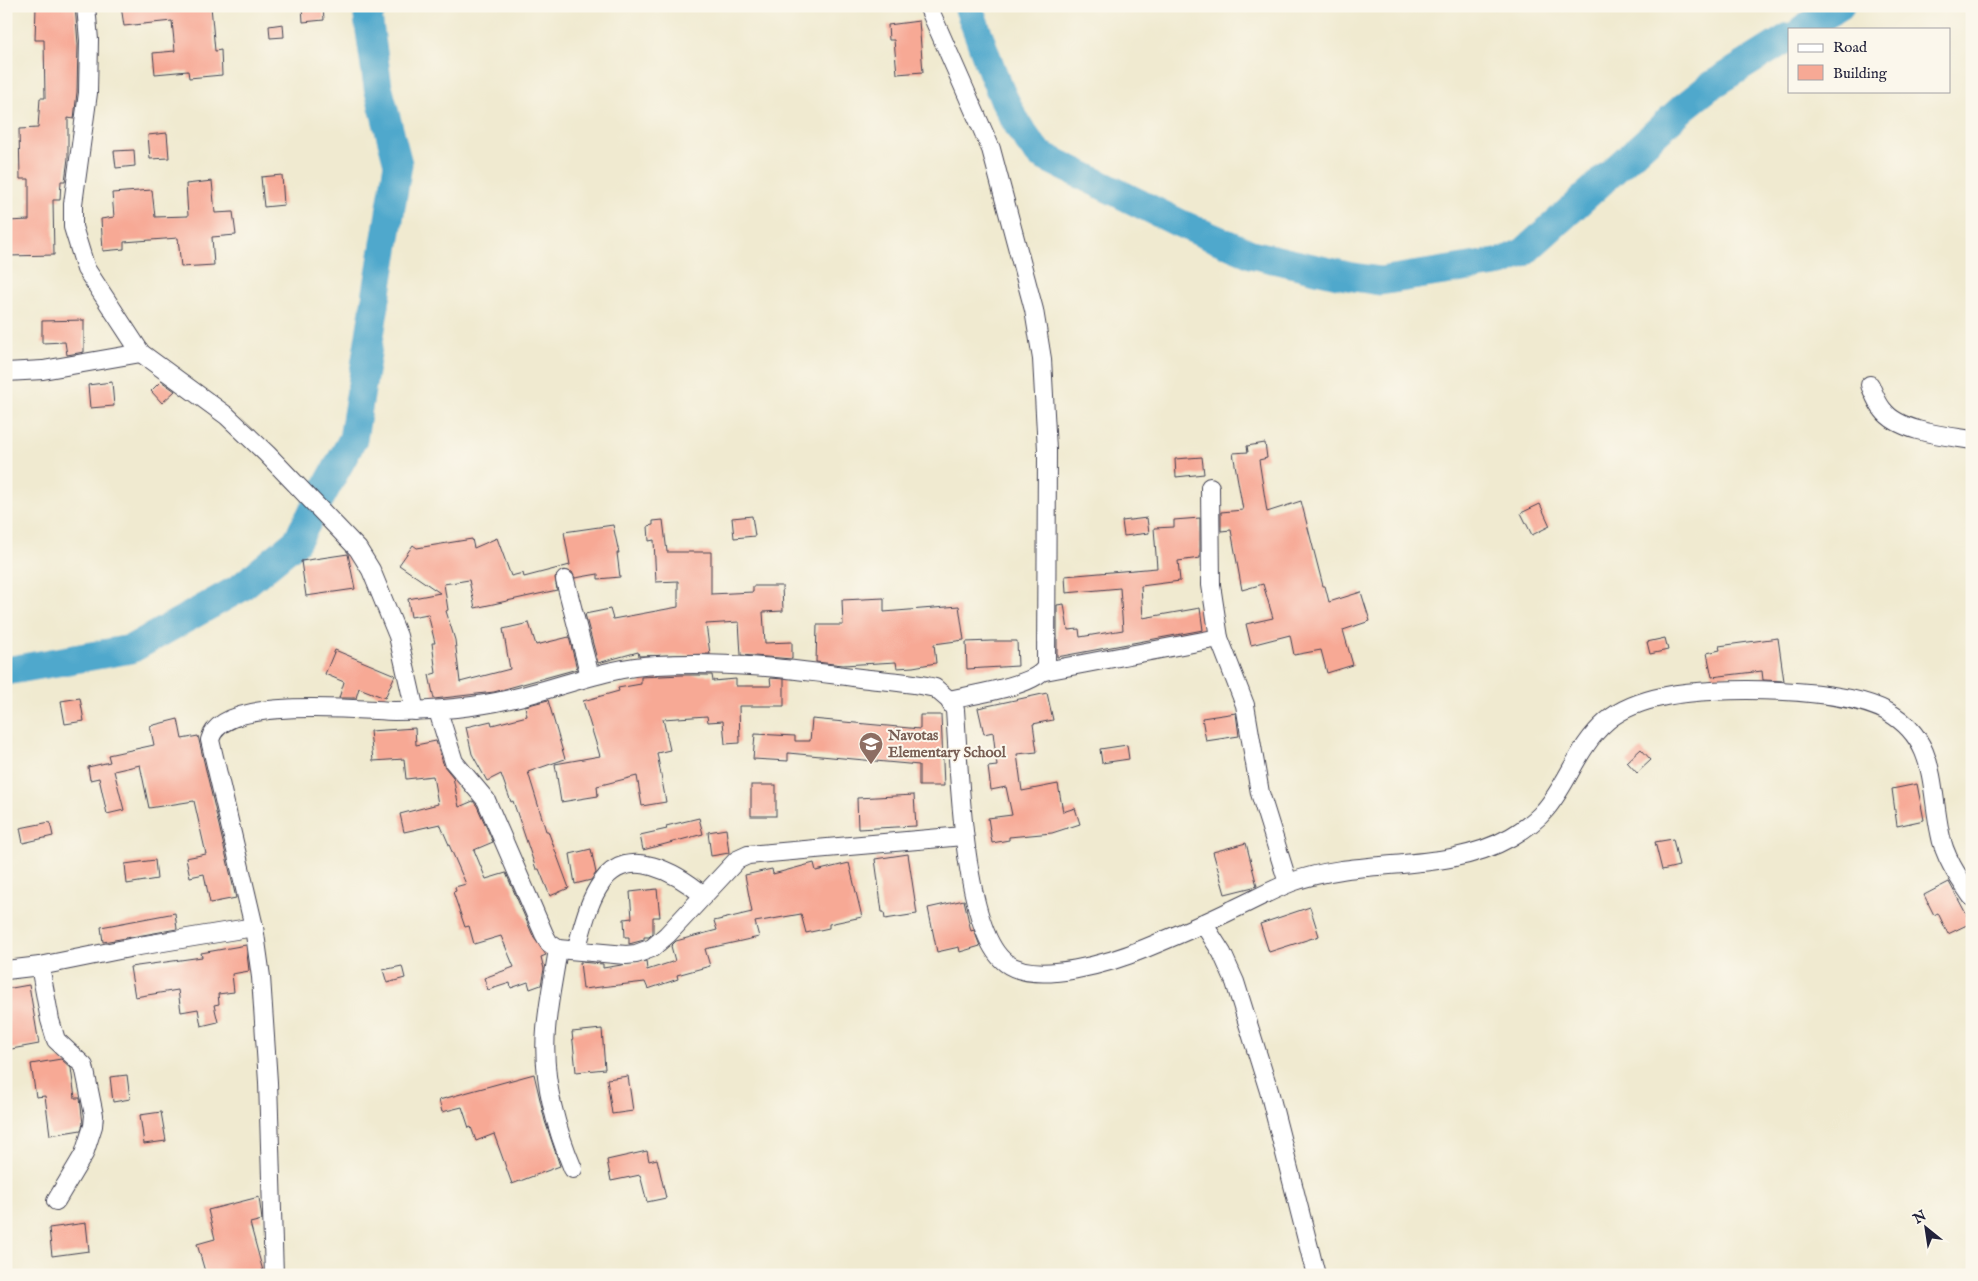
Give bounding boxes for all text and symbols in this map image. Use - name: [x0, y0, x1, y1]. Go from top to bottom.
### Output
- legend: [1788, 28, 1950, 92]
- text: Road: [1833, 38, 1868, 57]
- text: Building: [1833, 64, 1888, 83]
- place label: Navotas Elementary School: [887, 726, 1007, 762]
- school or university icon: Navotas Elementary School: [858, 731, 884, 765]
- north arrow: [1900, 1204, 1950, 1254]
- text: N: [1909, 1207, 1930, 1229]

